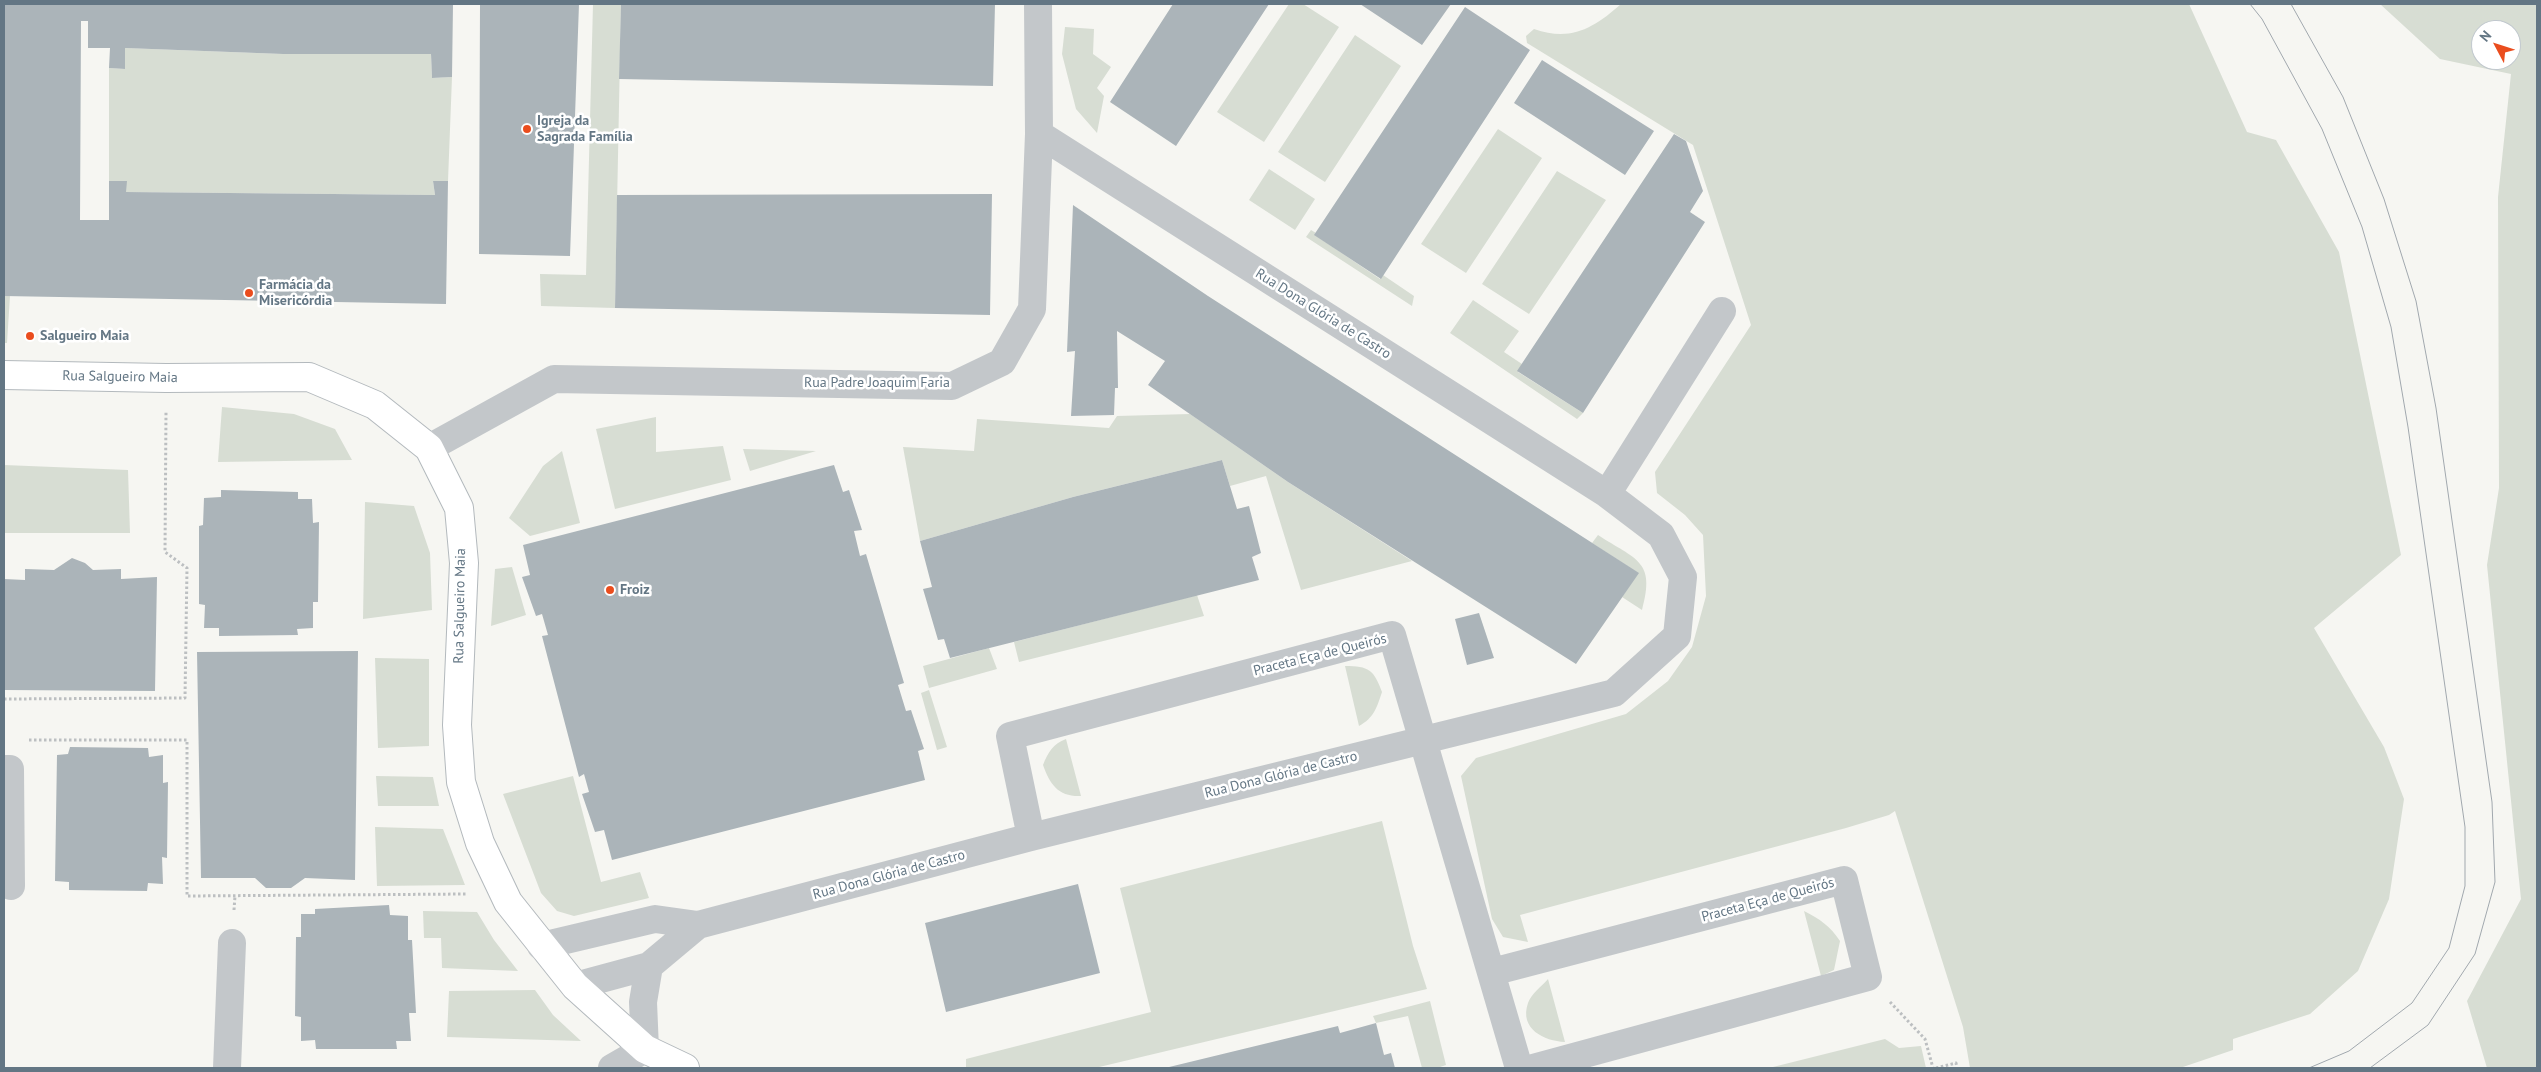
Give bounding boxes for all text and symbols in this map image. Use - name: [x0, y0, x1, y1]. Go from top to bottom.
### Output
- north arrow: [2471, 20, 2521, 70]
- text: N: [2475, 27, 2495, 45]
- place label: Igreja da Sagrada Família: [537, 113, 633, 146]
- marker: Igreja da Sagrada Família: [521, 123, 533, 135]
- street label: Rua Dona Glória de Castro: [1252, 265, 1394, 363]
- place label: Farmácia da Misericórdia: [259, 277, 332, 310]
- marker: Farmácia da Misericórdia: [243, 287, 255, 299]
- place label: Salgueiro Maia: [40, 328, 129, 344]
- marker: Salgueiro Maia: [24, 330, 36, 342]
- street label: Rua Salgueiro Maia: [62, 368, 178, 386]
- street label: Rua Padre Joaquim Faria: [804, 375, 950, 391]
- street label: Rua Salgueiro Maia: [451, 548, 469, 664]
- place label: Froiz: [620, 582, 650, 598]
- marker: Froiz: [604, 584, 616, 596]
- street label: Praceta Eça de Queirós: [1252, 630, 1388, 680]
- street label: Rua Dona Glória de Castro: [1203, 748, 1359, 802]
- street label: Rua Dona Glória de Castro: [811, 847, 967, 903]
- street label: Praceta Eça de Queirós: [1700, 874, 1836, 926]

